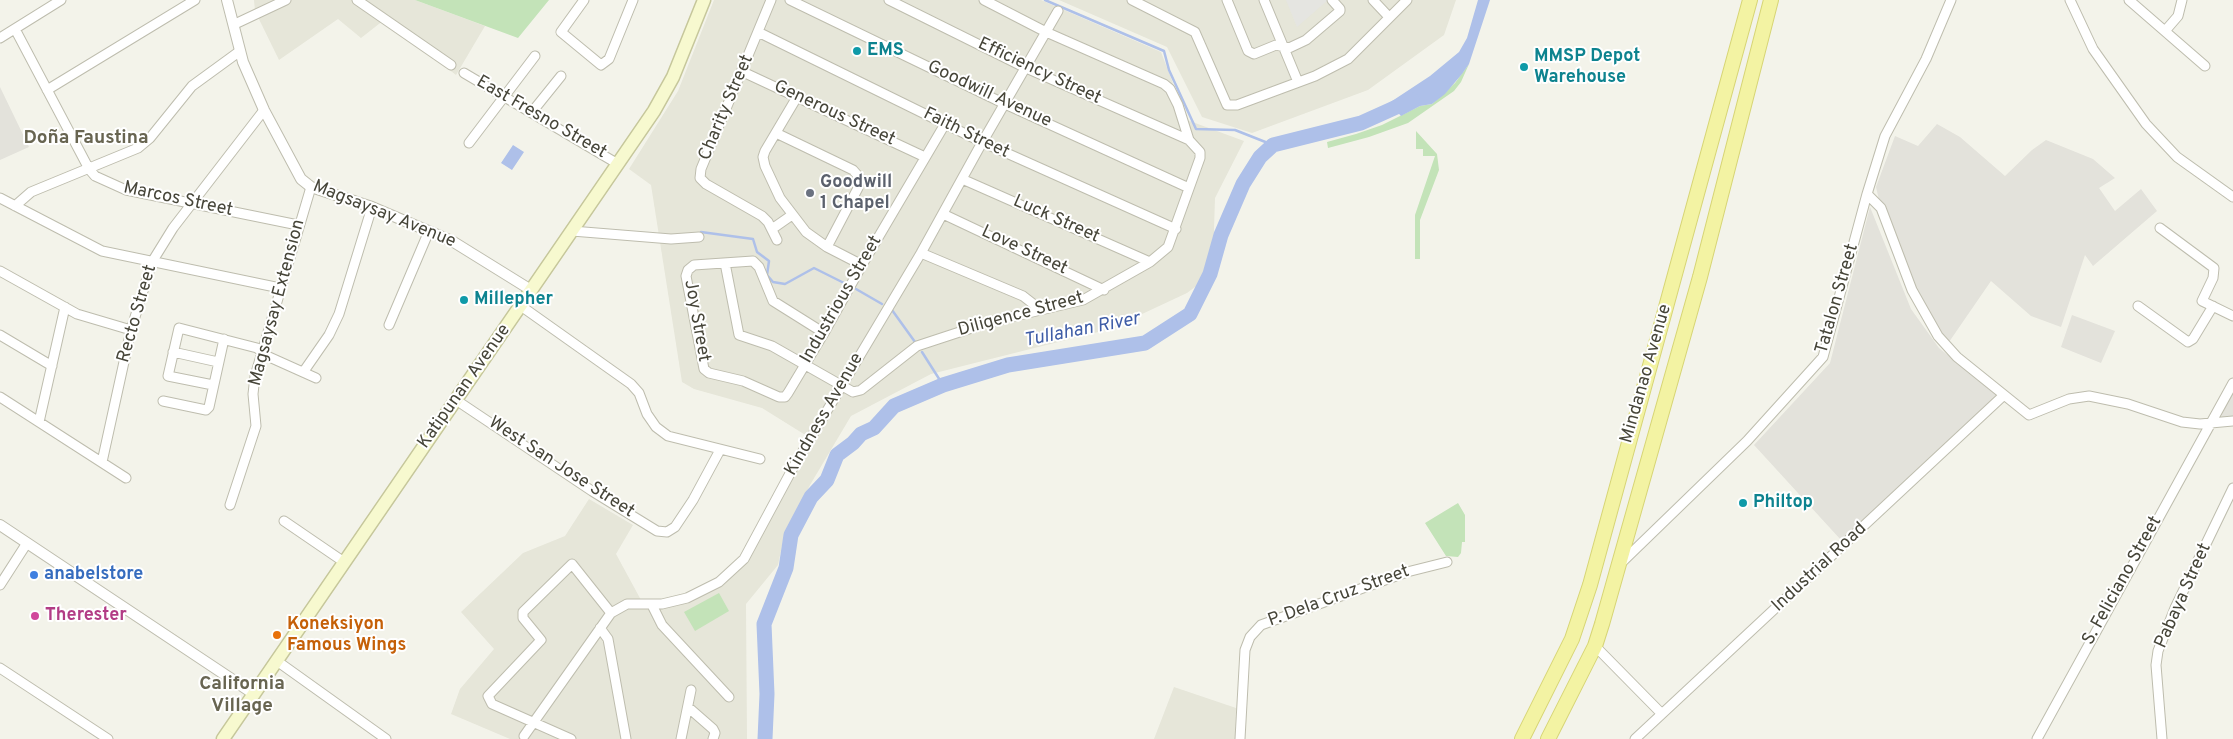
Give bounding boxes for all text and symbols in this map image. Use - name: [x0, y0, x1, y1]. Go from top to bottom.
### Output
- street label: Efficiency Street: [974, 34, 1104, 110]
- place label: EMS: [867, 40, 904, 62]
- marker: EMS: [851, 45, 863, 57]
- place label: MMSP Depot Warehouse: [1534, 46, 1640, 88]
- street label: Charity Street: [695, 52, 759, 164]
- street label: Goodwill Avenue: [924, 57, 1054, 133]
- marker: MMSP Depot Warehouse: [1518, 61, 1530, 73]
- street label: East Fresno Street: [472, 72, 610, 164]
- street label: Generous Street: [770, 76, 898, 152]
- street label: Faith Street: [919, 104, 1013, 164]
- district label: Doña Faustina: [23, 128, 149, 150]
- place label: Goodwill 1 Chapel: [820, 172, 892, 214]
- street label: Magsaysay Avenue: [309, 176, 459, 254]
- street label: Marcos Street: [121, 178, 235, 222]
- marker: Goodwill 1 Chapel: [804, 187, 816, 199]
- street label: Luck Street: [1009, 191, 1103, 249]
- street label: Magsaysay Extension: [245, 217, 311, 389]
- street label: Love Street: [977, 222, 1071, 280]
- street label: Industrious Street: [797, 232, 887, 368]
- street label: Tatalon Street: [1812, 242, 1864, 356]
- street label: Recto Street: [114, 263, 162, 365]
- street label: Joy Street: [678, 278, 714, 364]
- street label: Diligence Street: [956, 288, 1086, 342]
- place label: Millepher: [474, 289, 553, 311]
- marker: Millepher: [458, 294, 470, 306]
- street label: Mindanao Avenue: [1617, 302, 1677, 446]
- water label: Tullahan River: [1022, 309, 1142, 353]
- street label: Katipunan Avenue: [414, 321, 516, 453]
- street label: Kindness Avenue: [781, 350, 869, 480]
- street label: West San Jose Street: [484, 413, 638, 523]
- place label: Philtop: [1753, 492, 1813, 514]
- marker: Philtop: [1737, 497, 1749, 509]
- street label: S. Feliciano Street: [2079, 513, 2167, 649]
- street label: Industrial Road: [1768, 519, 1872, 617]
- street label: Pabaya Street: [2151, 540, 2217, 652]
- street label: P. Dela Cruz Street: [1265, 561, 1413, 633]
- place label: anabelstore: [44, 564, 143, 586]
- marker: anabelstore: [28, 569, 40, 581]
- place label: Therester: [45, 605, 127, 627]
- marker: Therester: [29, 610, 41, 622]
- place label: Koneksiyon Famous Wings: [287, 614, 406, 656]
- marker: Koneksiyon Famous Wings: [271, 629, 283, 641]
- district label: California Village: [199, 674, 285, 718]

